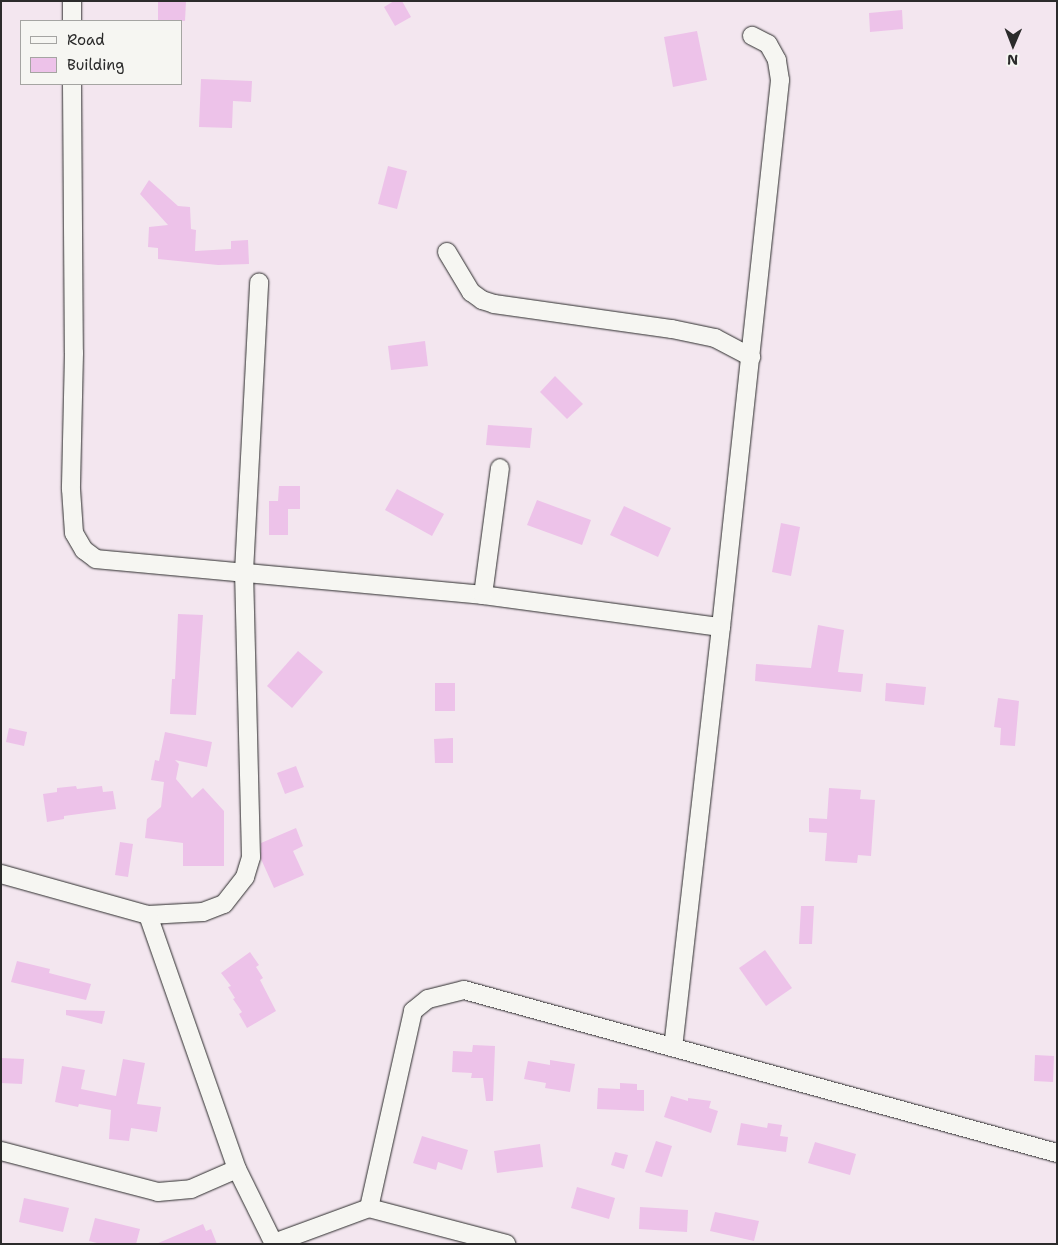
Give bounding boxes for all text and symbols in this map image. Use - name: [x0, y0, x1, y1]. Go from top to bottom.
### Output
- legend: [20, 20, 182, 85]
- north arrow: [988, 20, 1038, 70]
- text: Road: [67, 30, 105, 50]
- text: N: [1007, 51, 1018, 69]
- text: Building: [67, 55, 124, 75]

